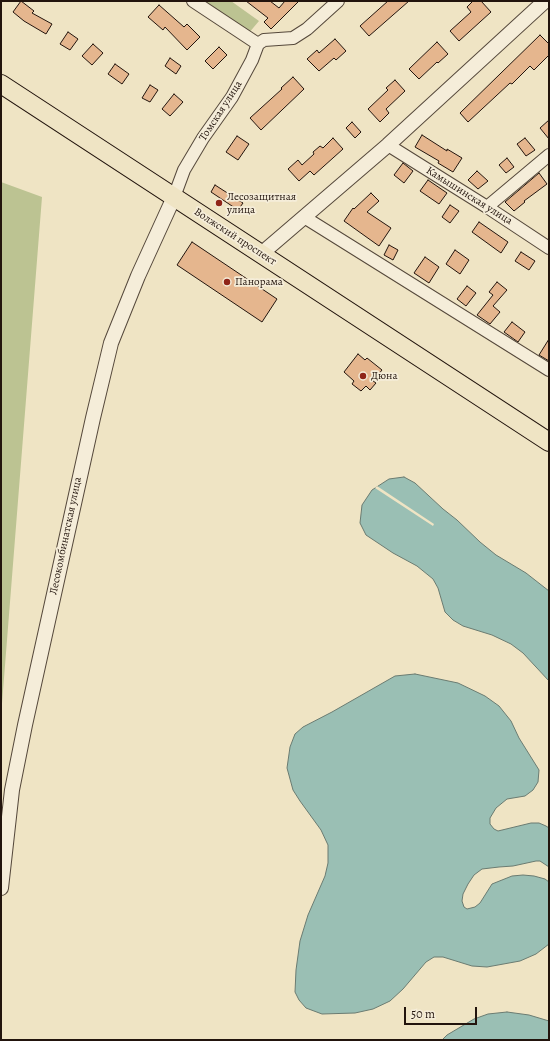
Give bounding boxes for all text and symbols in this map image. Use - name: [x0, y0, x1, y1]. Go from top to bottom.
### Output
- street label: Томская улица: [197, 78, 245, 144]
- street label: Камышинская улица: [423, 164, 515, 228]
- place label: Лесозащитная улица: [227, 190, 296, 216]
- marker: Лесозащитная улица: [214, 198, 224, 208]
- street label: Волжский проспект: [191, 206, 279, 268]
- place label: Панорама: [235, 275, 283, 289]
- marker: Панорама: [222, 277, 232, 287]
- place label: Дюна: [371, 369, 398, 383]
- marker: Дюна: [358, 371, 368, 381]
- street label: Лесокомбинатская улица: [47, 476, 85, 596]
- scale bar: [406, 999, 479, 1025]
- text: 50 m: [411, 1006, 435, 1022]

